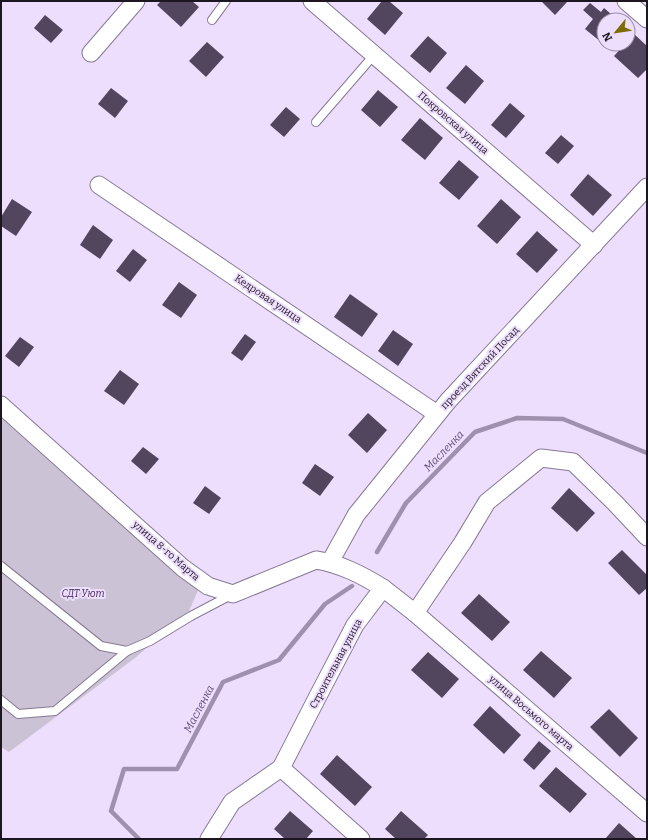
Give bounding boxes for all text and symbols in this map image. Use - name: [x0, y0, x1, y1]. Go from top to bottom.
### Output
- north arrow: [596, 12, 636, 52]
- text: N: [600, 29, 615, 43]
- street label: Покровская улица: [415, 89, 491, 157]
- street label: Кедровая улица: [232, 272, 304, 326]
- street label: проезд Вятский Посад: [439, 324, 521, 412]
- water label: Масленка: [421, 428, 467, 474]
- street label: улица 8-го Марта: [129, 518, 202, 584]
- park label: СДТ Уют: [61, 588, 105, 600]
- street label: Строительная улица: [307, 617, 365, 711]
- street label: улица Восьмого марта: [486, 672, 576, 753]
- water label: Масленка: [181, 683, 217, 735]

